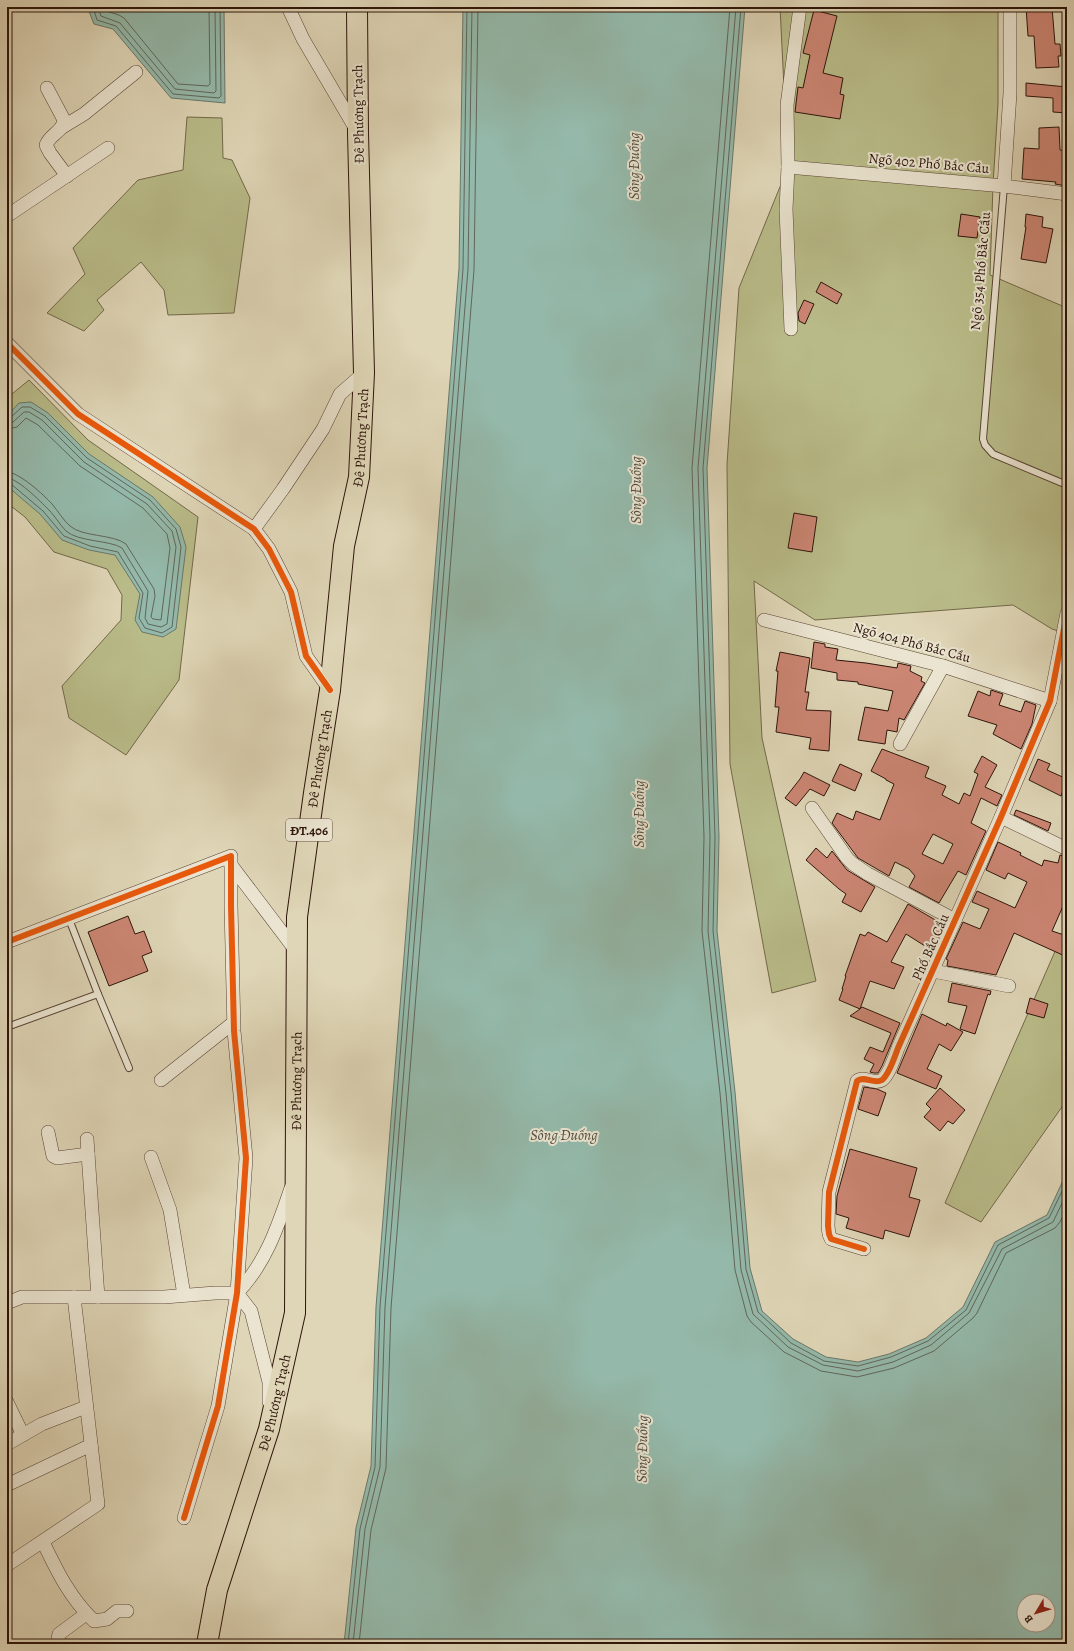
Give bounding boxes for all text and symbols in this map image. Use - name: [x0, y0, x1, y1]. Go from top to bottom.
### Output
- street label: Đê Phương Trạch: [348, 64, 369, 164]
- water label: Sông Đuống: [624, 132, 644, 200]
- street label: Ngõ 402 Phố Bắc Cầu: [868, 149, 991, 178]
- street label: Ngõ 354 Phố Bắc Cầu: [966, 211, 995, 331]
- street label: Đê Phương Trạch: [348, 387, 373, 489]
- water label: Sông Đuống: [626, 456, 646, 524]
- street label: Ngõ 404 Phố Bắc Cầu: [851, 618, 973, 667]
- street label: Đê Phương Trạch: [303, 708, 337, 809]
- water label: Sông Đuống: [629, 780, 649, 848]
- road number: ĐT.406: [286, 819, 332, 841]
- street label: Phố Bắc Cầu: [907, 910, 954, 984]
- street label: Đê Phương Trạch: [287, 1031, 306, 1131]
- water label: Sông Đuống: [530, 1125, 598, 1145]
- street label: Đê Phương Trạch: [253, 1352, 296, 1454]
- water label: Sông Đuống: [631, 1415, 653, 1483]
- north arrow: [1016, 1593, 1056, 1633]
- text: B: [1020, 1611, 1037, 1626]

